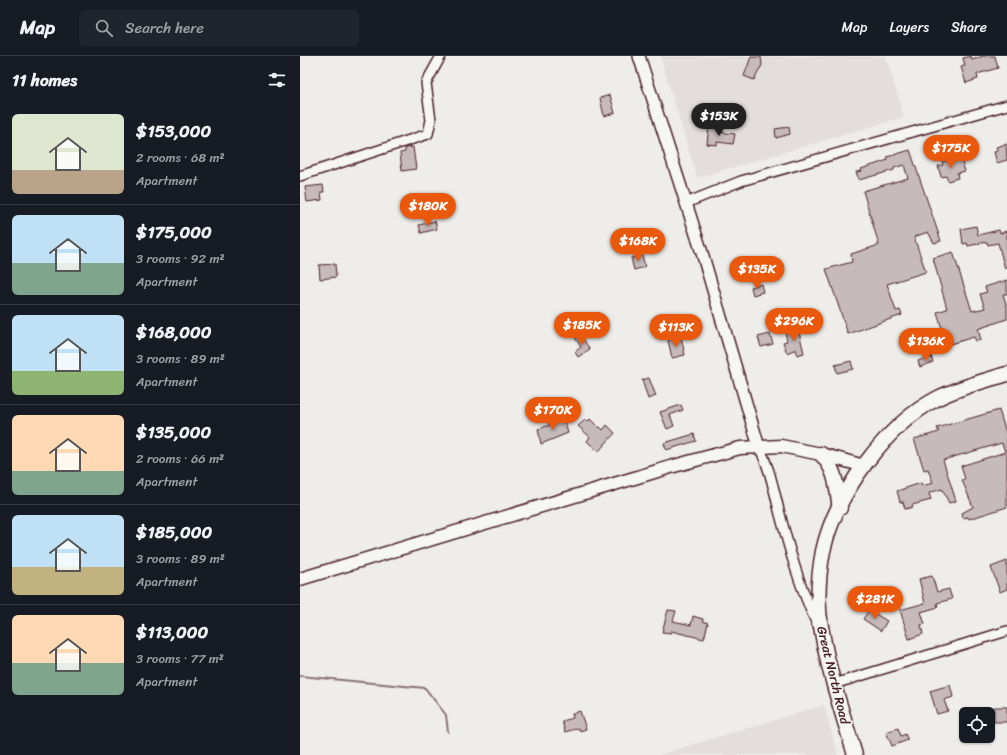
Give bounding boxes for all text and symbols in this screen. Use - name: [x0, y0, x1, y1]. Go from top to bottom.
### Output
- search box: [79, 10, 359, 46]
- text: Map: [20, 11, 55, 44]
- text: Search here: [125, 15, 204, 41]
- text: Map: [842, 15, 867, 40]
- text: Layers: [889, 15, 929, 40]
- text: Share: [951, 15, 987, 40]
- icon: search: [93, 17, 115, 39]
- text: 11 homes: [12, 65, 77, 95]
- icon: filters: [266, 69, 288, 91]
- pin: $153K: [691, 103, 747, 137]
- text: $153K: [700, 104, 738, 127]
- text: $153,000: [136, 116, 211, 146]
- icon: home: [44, 130, 92, 178]
- pin: $175K: [923, 135, 979, 169]
- text: $175K: [932, 136, 970, 159]
- text: 2 rooms · 68 m²: [136, 146, 225, 169]
- text: Apartment: [136, 169, 197, 192]
- pin: $180K: [400, 193, 456, 227]
- text: $180K: [409, 194, 447, 217]
- text: $175,000: [136, 217, 212, 247]
- pin: $168K: [610, 228, 666, 262]
- text: $168K: [619, 229, 657, 252]
- icon: home: [44, 231, 92, 279]
- text: 3 rooms · 92 m²: [136, 247, 225, 270]
- pin: $135K: [729, 256, 785, 290]
- text: $135K: [738, 257, 776, 280]
- text: Apartment: [136, 270, 197, 293]
- pin: $296K: [766, 308, 822, 342]
- text: $296K: [774, 309, 814, 332]
- pin: $185K: [554, 312, 610, 346]
- text: $185K: [563, 313, 601, 336]
- pin: $113K: [648, 314, 704, 348]
- text: $113K: [659, 315, 693, 338]
- text: $168,000: [136, 317, 211, 347]
- pin: $136K: [898, 328, 954, 362]
- text: $136K: [908, 329, 944, 352]
- icon: home: [44, 331, 92, 379]
- text: 3 rooms · 89 m²: [136, 347, 225, 370]
- text: Apartment: [136, 370, 197, 393]
- pin: $170K: [525, 397, 581, 431]
- text: $170K: [534, 398, 572, 421]
- text: $135,000: [136, 417, 211, 447]
- icon: home: [44, 431, 92, 479]
- text: 2 rooms · 66 m²: [136, 447, 224, 470]
- text: Apartment: [136, 470, 197, 493]
- text: $185,000: [136, 517, 212, 547]
- icon: home: [44, 531, 92, 579]
- text: 3 rooms · 89 m²: [136, 547, 225, 570]
- text: Apartment: [136, 570, 197, 593]
- pin: $281K: [847, 586, 903, 620]
- text: $281K: [856, 587, 894, 610]
- text: $113,000: [136, 617, 208, 647]
- street label: Great North Road: [810, 624, 857, 728]
- icon: home: [44, 631, 92, 679]
- text: 3 rooms · 77 m²: [136, 647, 224, 670]
- text: Apartment: [136, 670, 197, 693]
- map controls: [959, 707, 995, 743]
- button: locate: [959, 707, 995, 743]

